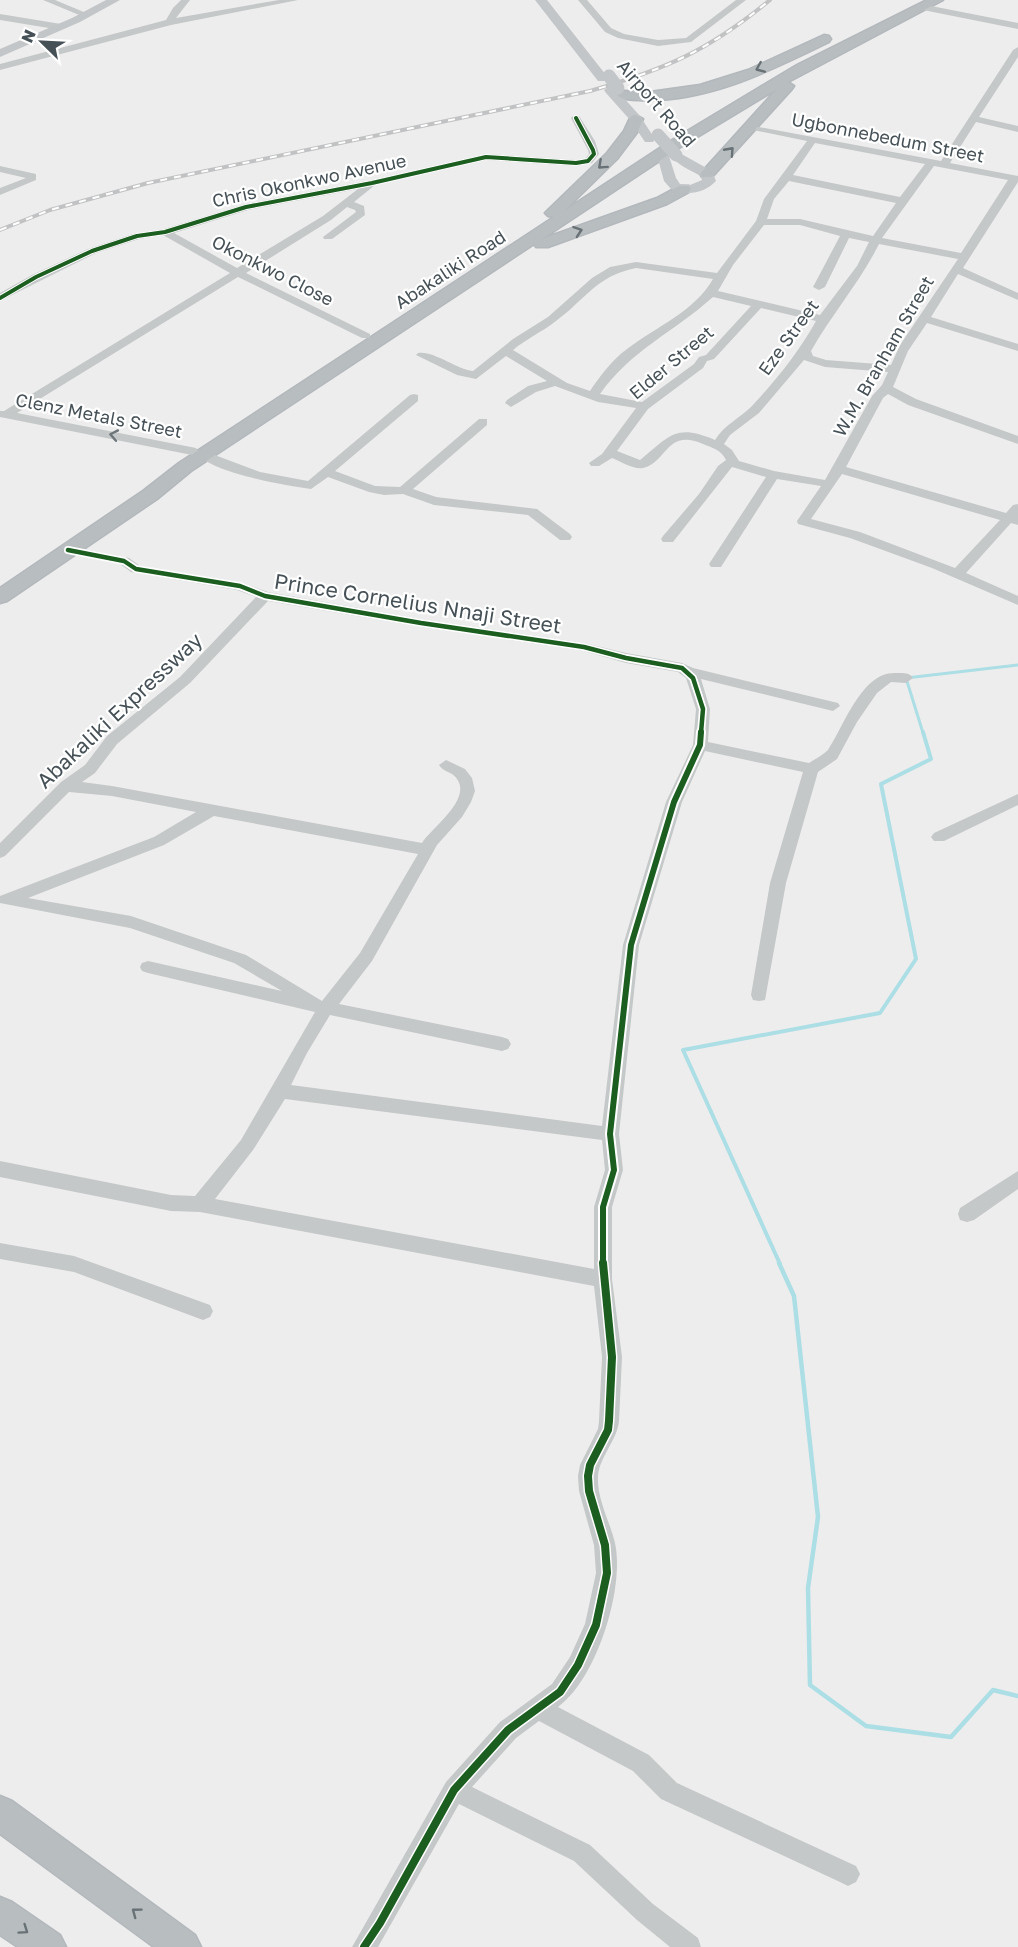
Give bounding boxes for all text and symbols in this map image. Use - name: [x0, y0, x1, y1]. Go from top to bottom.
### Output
- north arrow: [12, 12, 72, 72]
- text: N: [17, 26, 40, 46]
- street label: Airport Road: [613, 55, 701, 151]
- one-way arrow: [756, 60, 767, 72]
- street label: Ugbonnebedum Street: [790, 108, 986, 166]
- one-way arrow: [723, 147, 734, 158]
- street label: Chris Okonkwo Avenue: [210, 149, 408, 211]
- one-way arrow: [598, 158, 609, 169]
- street label: Abakaliki Road: [390, 225, 510, 313]
- one-way arrow: [572, 225, 583, 238]
- street label: Okonkwo Close: [208, 230, 338, 310]
- street label: W.M. Branham Street: [828, 272, 938, 440]
- street label: Eze Street: [753, 295, 823, 379]
- street label: Elder Street: [625, 321, 717, 403]
- street label: Clenz Metals Street: [14, 388, 184, 442]
- one-way arrow: [109, 429, 119, 442]
- street label: Prince Cornelius Nnaji Street: [273, 567, 563, 639]
- street label: Abakaliki Expressway: [31, 626, 207, 793]
- one-way arrow: [132, 1908, 143, 1919]
- one-way arrow: [17, 1923, 28, 1934]

